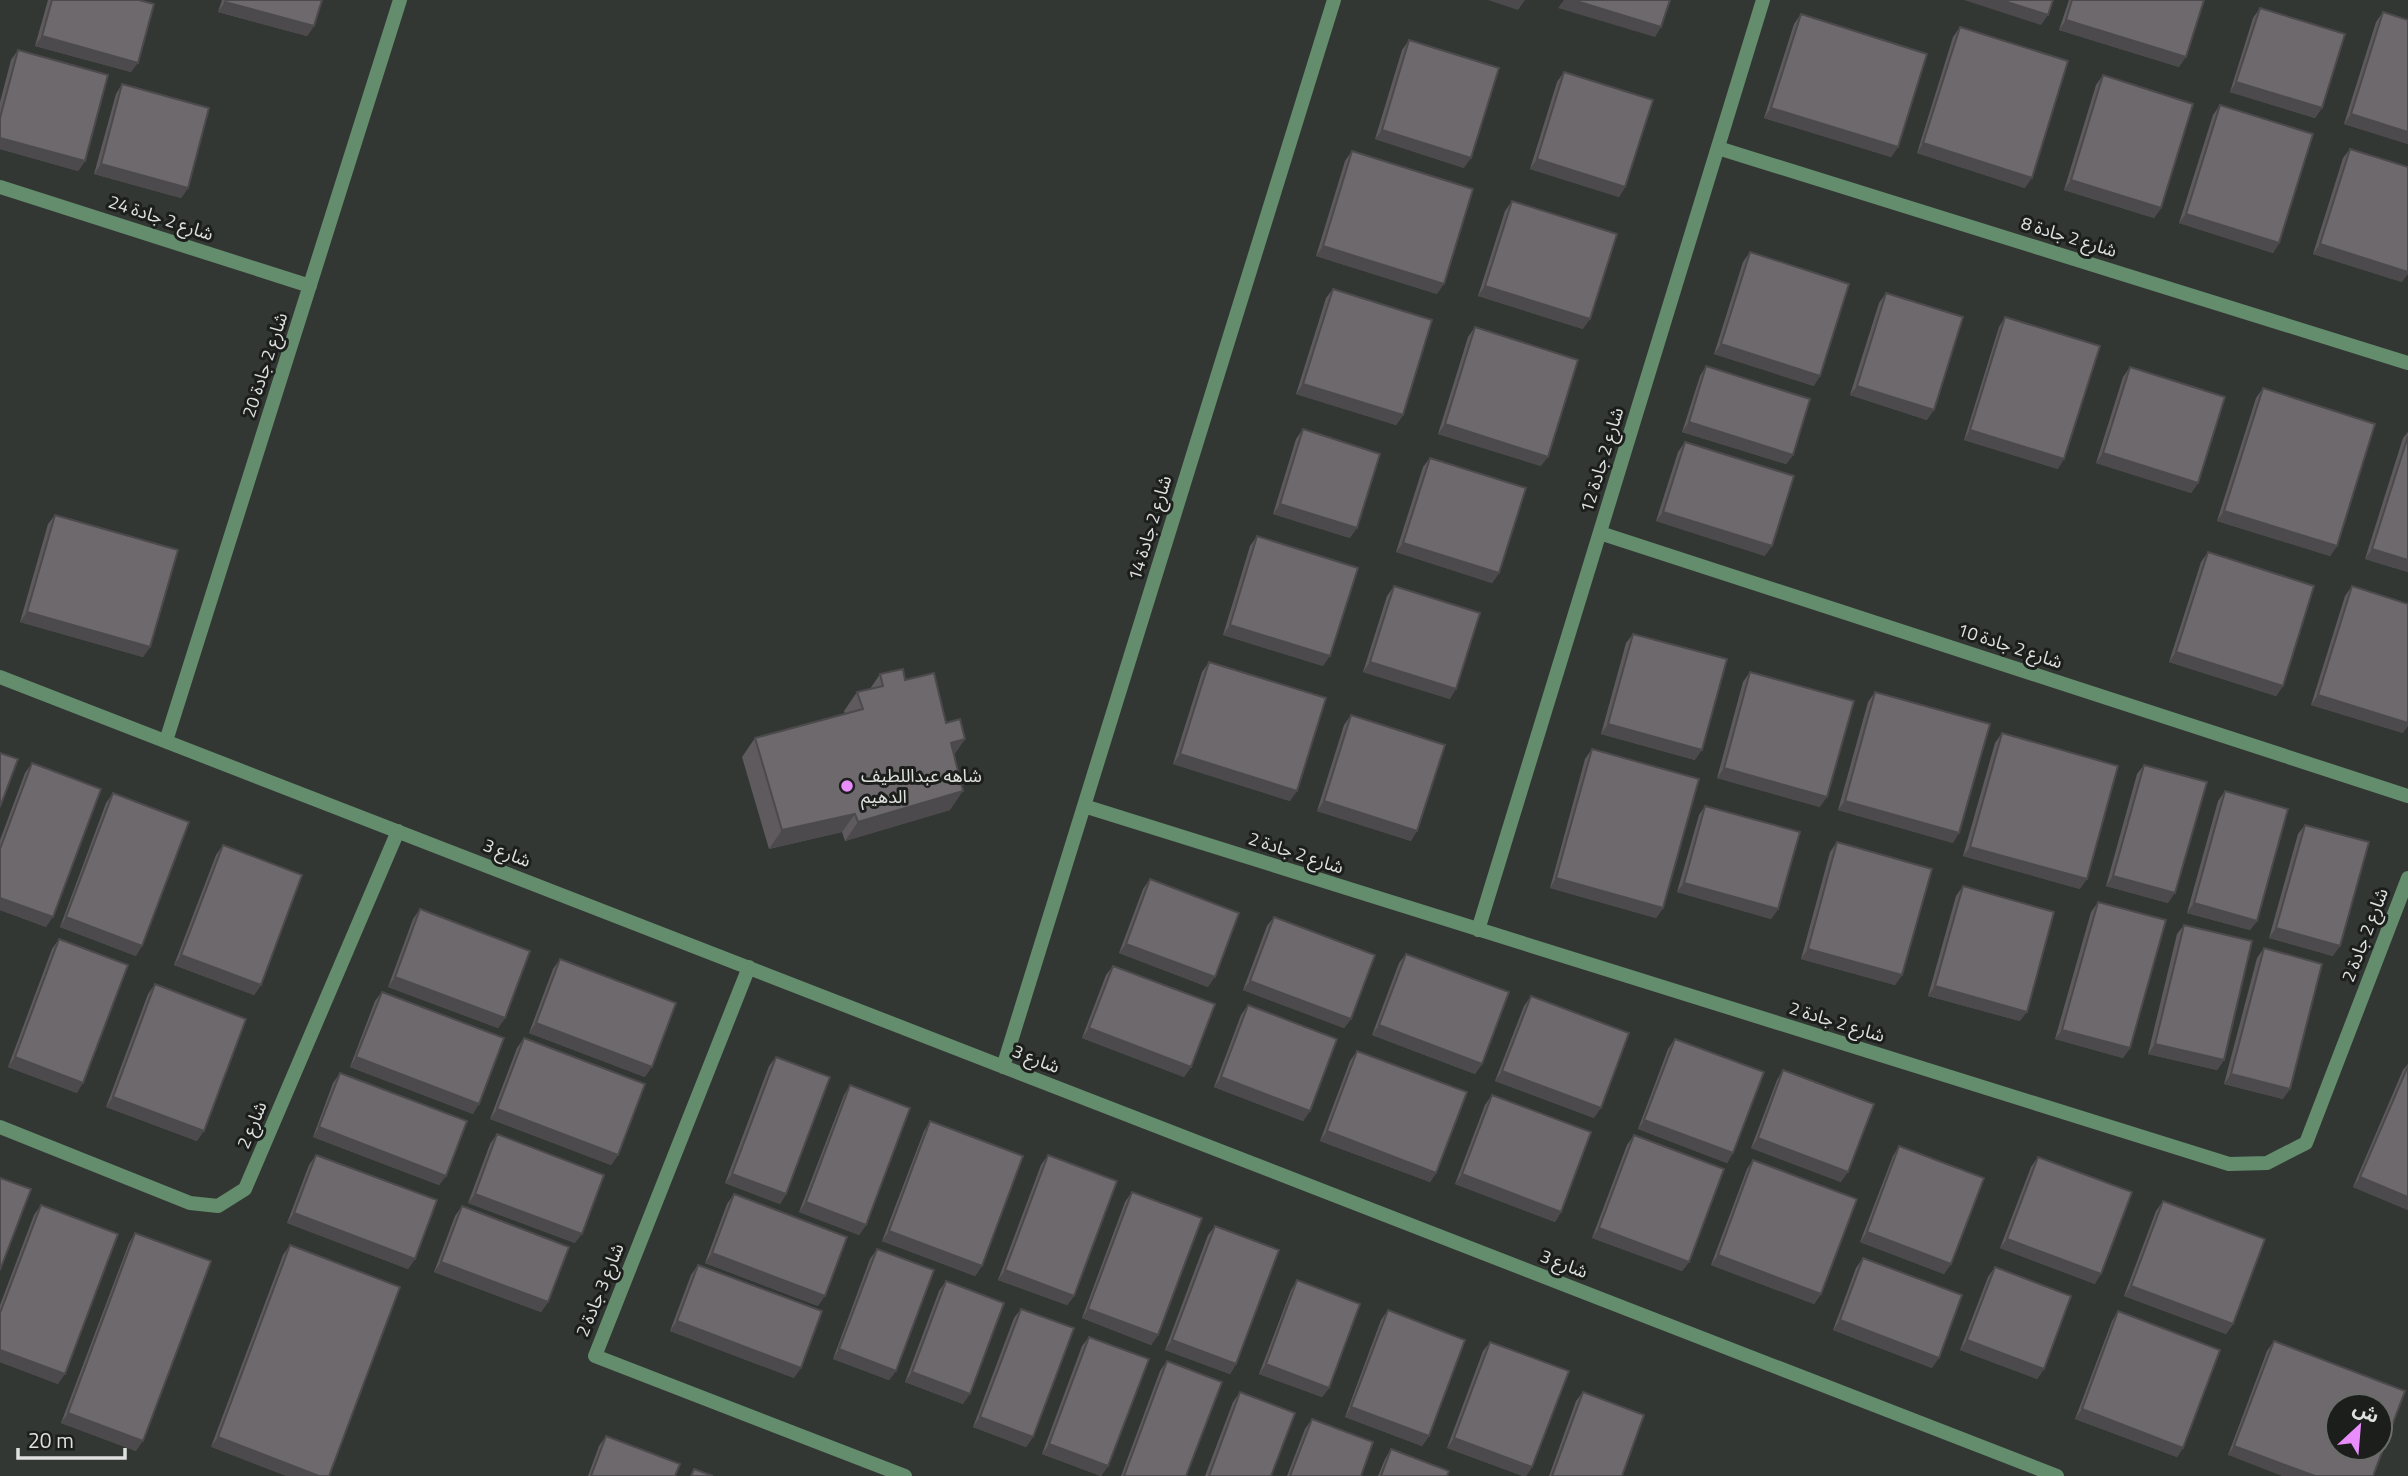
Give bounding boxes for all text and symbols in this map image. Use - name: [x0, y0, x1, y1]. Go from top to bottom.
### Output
- street label: شارع 2 جادة 24: [105, 188, 217, 248]
- street label: شارع 2 جادة 8: [2018, 209, 2120, 265]
- street label: شارع 2 جادة 20: [235, 309, 295, 421]
- street label: شارع 2 جادة 12: [1573, 404, 1631, 516]
- street label: شارع 2 جادة 14: [1121, 472, 1179, 584]
- street label: شارع 2 جادة 10: [1954, 616, 2066, 676]
- place label: شاهه عبداللطيف الدهيم: [861, 762, 982, 810]
- marker: شاهه عبداللطيف الدهيم: [839, 778, 855, 794]
- street label: شارع 2 جادة 2: [1245, 824, 1347, 882]
- street label: شارع 3: [479, 831, 535, 875]
- street label: شارع 2 جادة 2: [2334, 884, 2396, 986]
- street label: شارع 2 جادة 2: [1786, 994, 1888, 1050]
- street label: شارع 3: [1008, 1037, 1064, 1081]
- street label: شارع 2: [230, 1097, 274, 1153]
- street label: شارع 3 جادة 2: [568, 1239, 632, 1341]
- street label: شارع 3: [1536, 1242, 1592, 1286]
- north arrow: [2324, 1392, 2394, 1462]
- text: ش: [2349, 1393, 2385, 1430]
- scale bar: [18, 1416, 124, 1460]
- text: 20 m: [28, 1424, 74, 1456]

